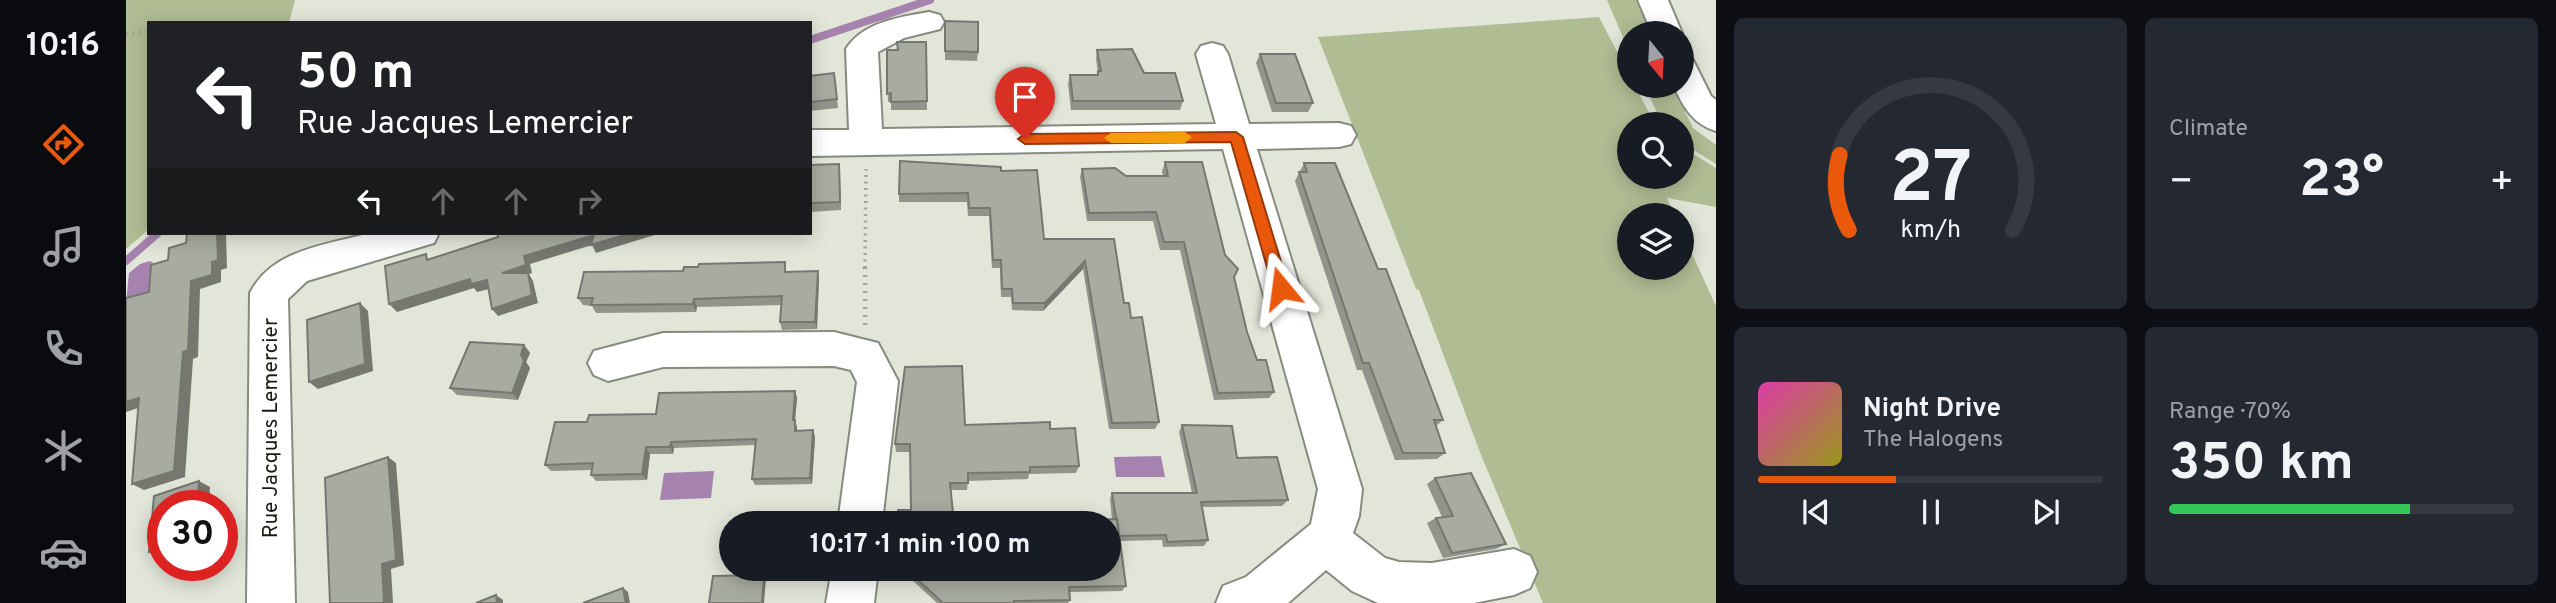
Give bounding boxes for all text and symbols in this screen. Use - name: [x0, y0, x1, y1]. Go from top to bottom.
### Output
- north arrow: [1617, 21, 1694, 98]
- map controls: [1617, 21, 1694, 280]
- text: 10:16: [26, 27, 100, 67]
- text: 50 m: [297, 44, 414, 106]
- icon: left: [182, 49, 273, 140]
- pin: [995, 67, 1055, 139]
- icon: arrive: [1006, 78, 1044, 116]
- text: Rue Jacques Lemercier: [297, 105, 633, 145]
- button: search: [1617, 112, 1694, 189]
- text: Climate: [2169, 115, 2248, 144]
- icon: directions: [39, 120, 88, 169]
- text: 27: [1889, 136, 1972, 228]
- text: 23°: [2299, 149, 2384, 215]
- text: −: [2169, 159, 2194, 208]
- text: +: [2489, 159, 2514, 208]
- icon: left: [351, 182, 389, 220]
- icon: ahead: [424, 182, 462, 220]
- icon: ahead: [497, 182, 535, 220]
- icon: right: [570, 182, 608, 220]
- button: layers: [1617, 203, 1694, 280]
- text: km/h: [1900, 214, 1961, 246]
- icon: music: [39, 222, 88, 271]
- position arrow: [1244, 251, 1318, 325]
- street label: Rue Jacques Lemercier: [258, 318, 285, 538]
- icon: phone: [39, 324, 88, 373]
- text: Night Drive: [1863, 393, 2001, 426]
- text: Range · 70%: [2169, 398, 2291, 427]
- icon: climate: [39, 426, 88, 475]
- text: The Halogens: [1863, 426, 2003, 455]
- text: 350 km: [2169, 432, 2354, 498]
- speed limit sign: 30: [147, 490, 238, 581]
- icon: previous: [1797, 493, 1835, 531]
- icon: pause: [1912, 493, 1950, 531]
- icon: next: [2027, 493, 2065, 531]
- icon: car: [39, 528, 88, 577]
- text: 10:17 · 1 min · 100 m: [810, 529, 1030, 562]

